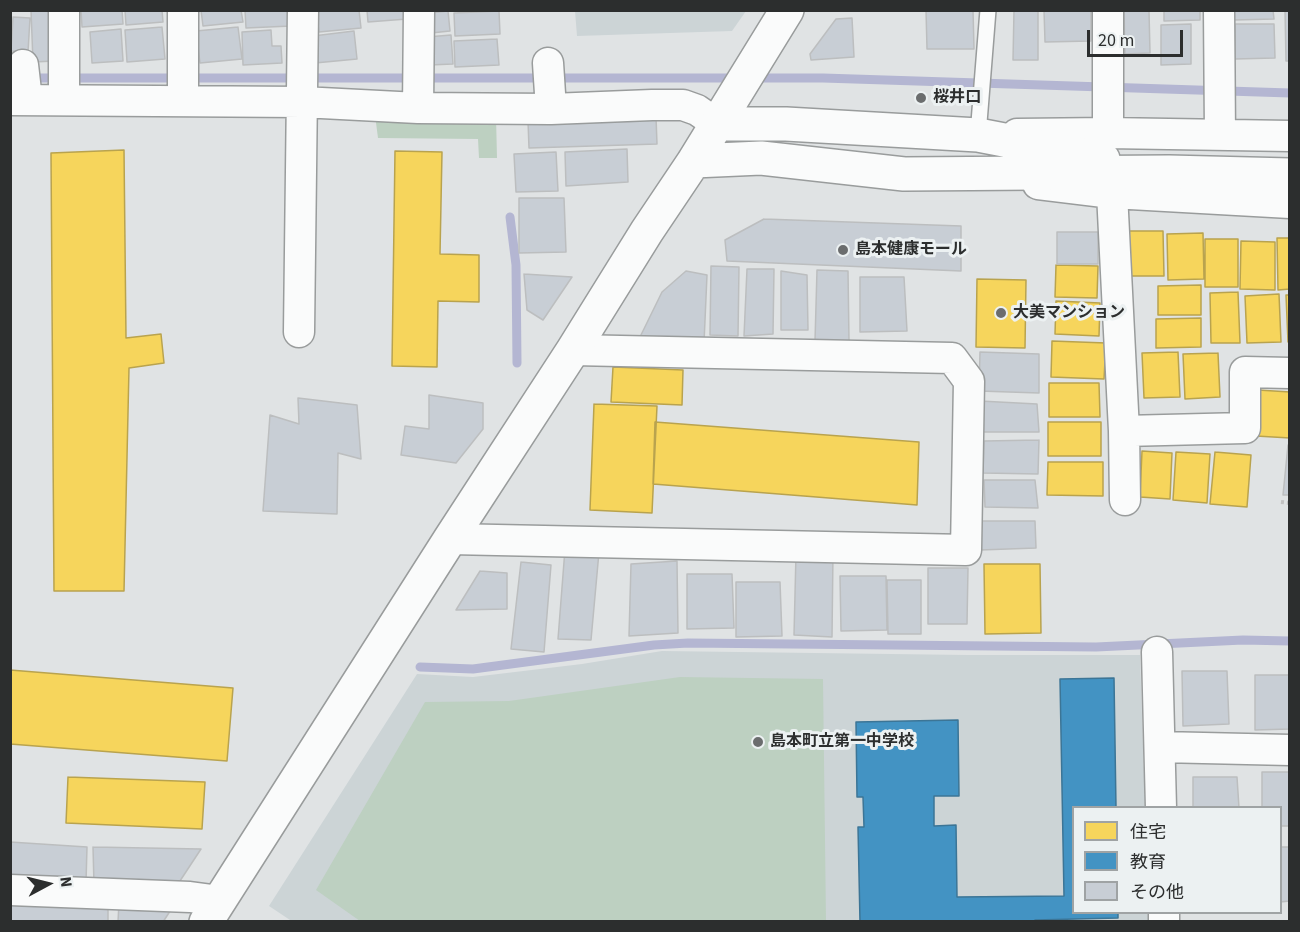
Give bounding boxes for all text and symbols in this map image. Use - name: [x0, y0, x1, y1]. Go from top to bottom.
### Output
- scale bar: [1090, 18, 1186, 56]
- text: 20 m: [1098, 28, 1134, 53]
- place label: 桜井口: [933, 88, 981, 108]
- marker: 桜井口: [914, 91, 928, 105]
- place label: 島本健康モール: [855, 240, 967, 260]
- marker: 島本健康モール: [836, 243, 850, 257]
- place label: 大美マンション: [1013, 303, 1125, 323]
- marker: 大美マンション: [994, 306, 1008, 320]
- place label: 島本町立第一中学校: [770, 732, 914, 752]
- marker: 島本町立第一中学校: [751, 735, 765, 749]
- legend: [1072, 806, 1282, 914]
- text: 住宅: [1130, 820, 1166, 845]
- text: 教育: [1130, 850, 1166, 875]
- north arrow: [18, 854, 78, 914]
- text: N: [54, 875, 77, 888]
- text: その他: [1130, 880, 1184, 905]

